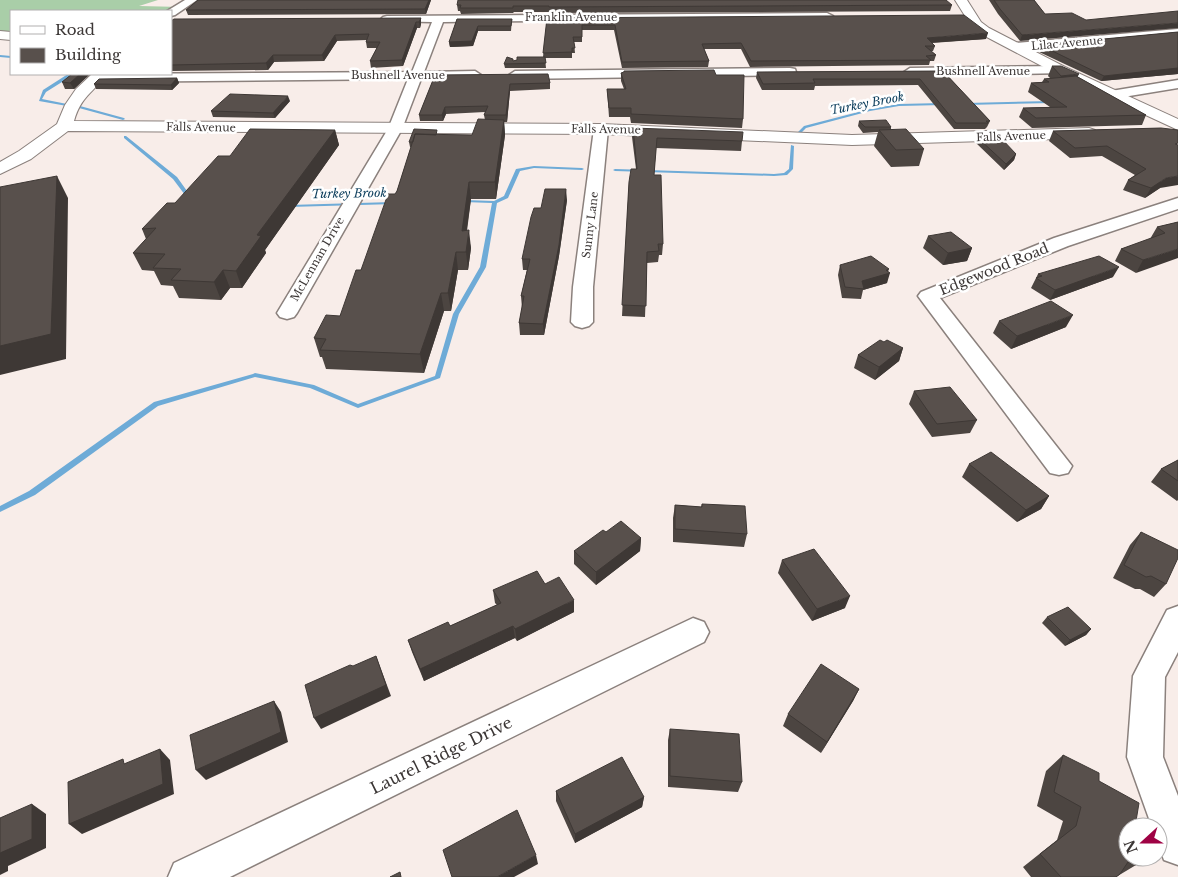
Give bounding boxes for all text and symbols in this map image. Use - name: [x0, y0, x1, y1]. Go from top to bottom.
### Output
- legend: [10, 10, 172, 75]
- street label: Franklin Avenue: [525, 10, 617, 24]
- text: Road: [55, 20, 95, 39]
- street label: Lilac Avenue: [1031, 33, 1103, 53]
- text: Building: [55, 45, 122, 64]
- street label: Bushnell Avenue: [936, 64, 1030, 78]
- street label: Bushnell Avenue: [351, 68, 445, 82]
- water label: Turkey Brook: [829, 88, 905, 118]
- street label: Falls Avenue: [166, 119, 236, 135]
- street label: Falls Avenue: [571, 121, 641, 137]
- street label: Falls Avenue: [976, 128, 1046, 144]
- water label: Turkey Brook: [311, 185, 387, 201]
- street label: Sunny Lane: [579, 191, 601, 259]
- street label: McLennan Drive: [287, 214, 347, 304]
- street label: Edgewood Road: [937, 239, 1052, 299]
- street label: Laurel Ridge Drive: [367, 712, 515, 798]
- north arrow: [1118, 817, 1168, 867]
- text: N: [1120, 837, 1142, 856]

